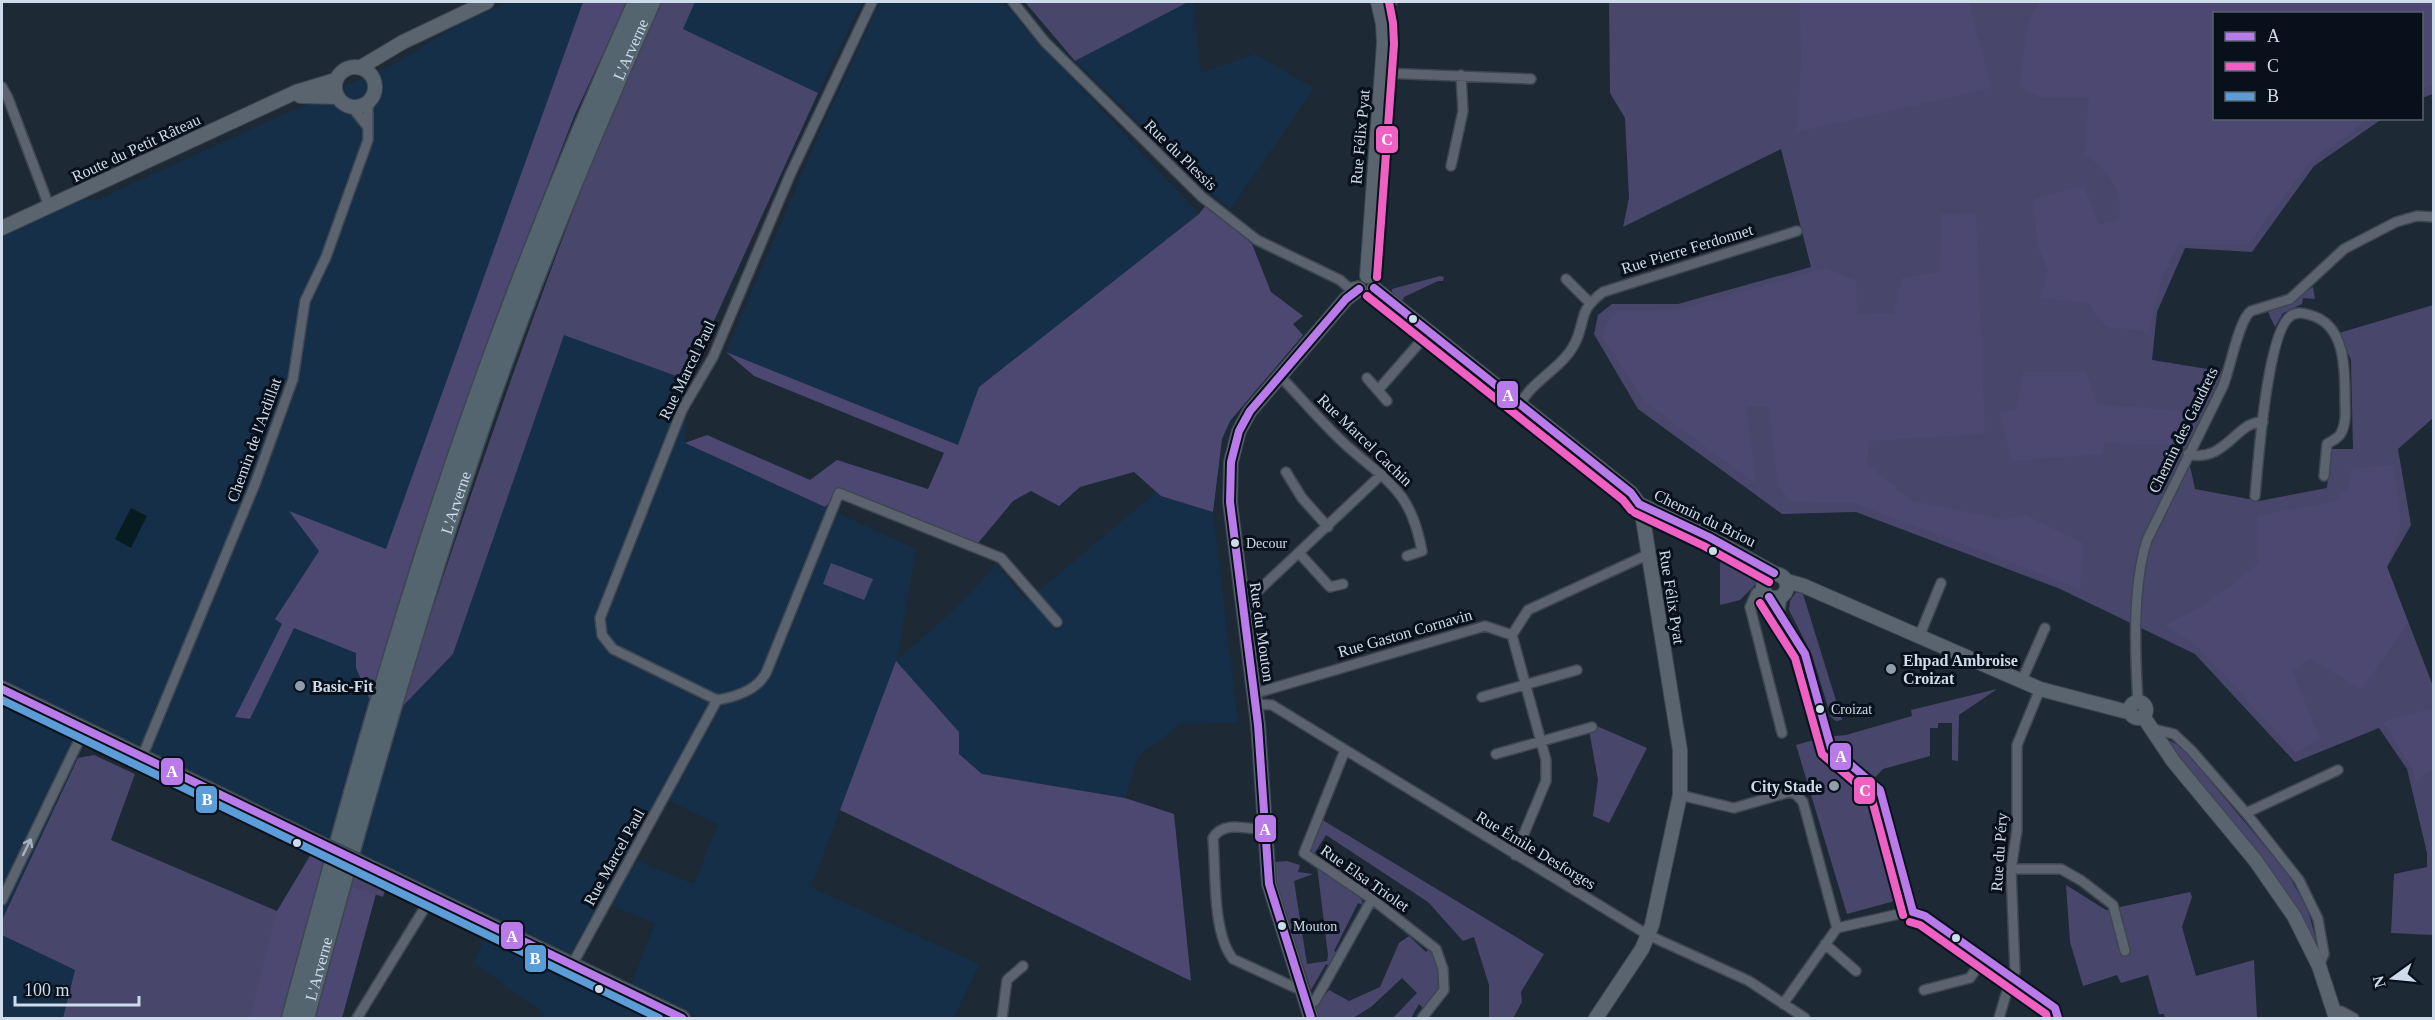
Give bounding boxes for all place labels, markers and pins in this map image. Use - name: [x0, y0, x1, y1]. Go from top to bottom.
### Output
- unlabelled marker: [1407, 313, 1419, 325]
- place label: Decour: [1246, 536, 1288, 551]
- marker: Decour: [1229, 537, 1241, 549]
- unlabelled marker: [1707, 545, 1719, 557]
- place label: Ehpad Ambroise Croizat: [1903, 652, 2018, 687]
- marker: Ehpad Ambroise Croizat: [1884, 662, 1898, 676]
- place label: Basic-Fit: [312, 678, 374, 695]
- marker: Basic-Fit: [293, 679, 307, 693]
- place label: Croizat: [1831, 702, 1872, 717]
- marker: Croizat: [1814, 703, 1826, 715]
- place label: City Stade: [1750, 778, 1822, 796]
- marker: City Stade: [1827, 779, 1841, 793]
- unlabelled marker: [291, 837, 303, 849]
- place label: Mouton: [1293, 919, 1337, 934]
- marker: Mouton: [1276, 920, 1288, 932]
- unlabelled marker: [1950, 932, 1962, 944]
- unlabelled marker: [593, 983, 605, 995]

